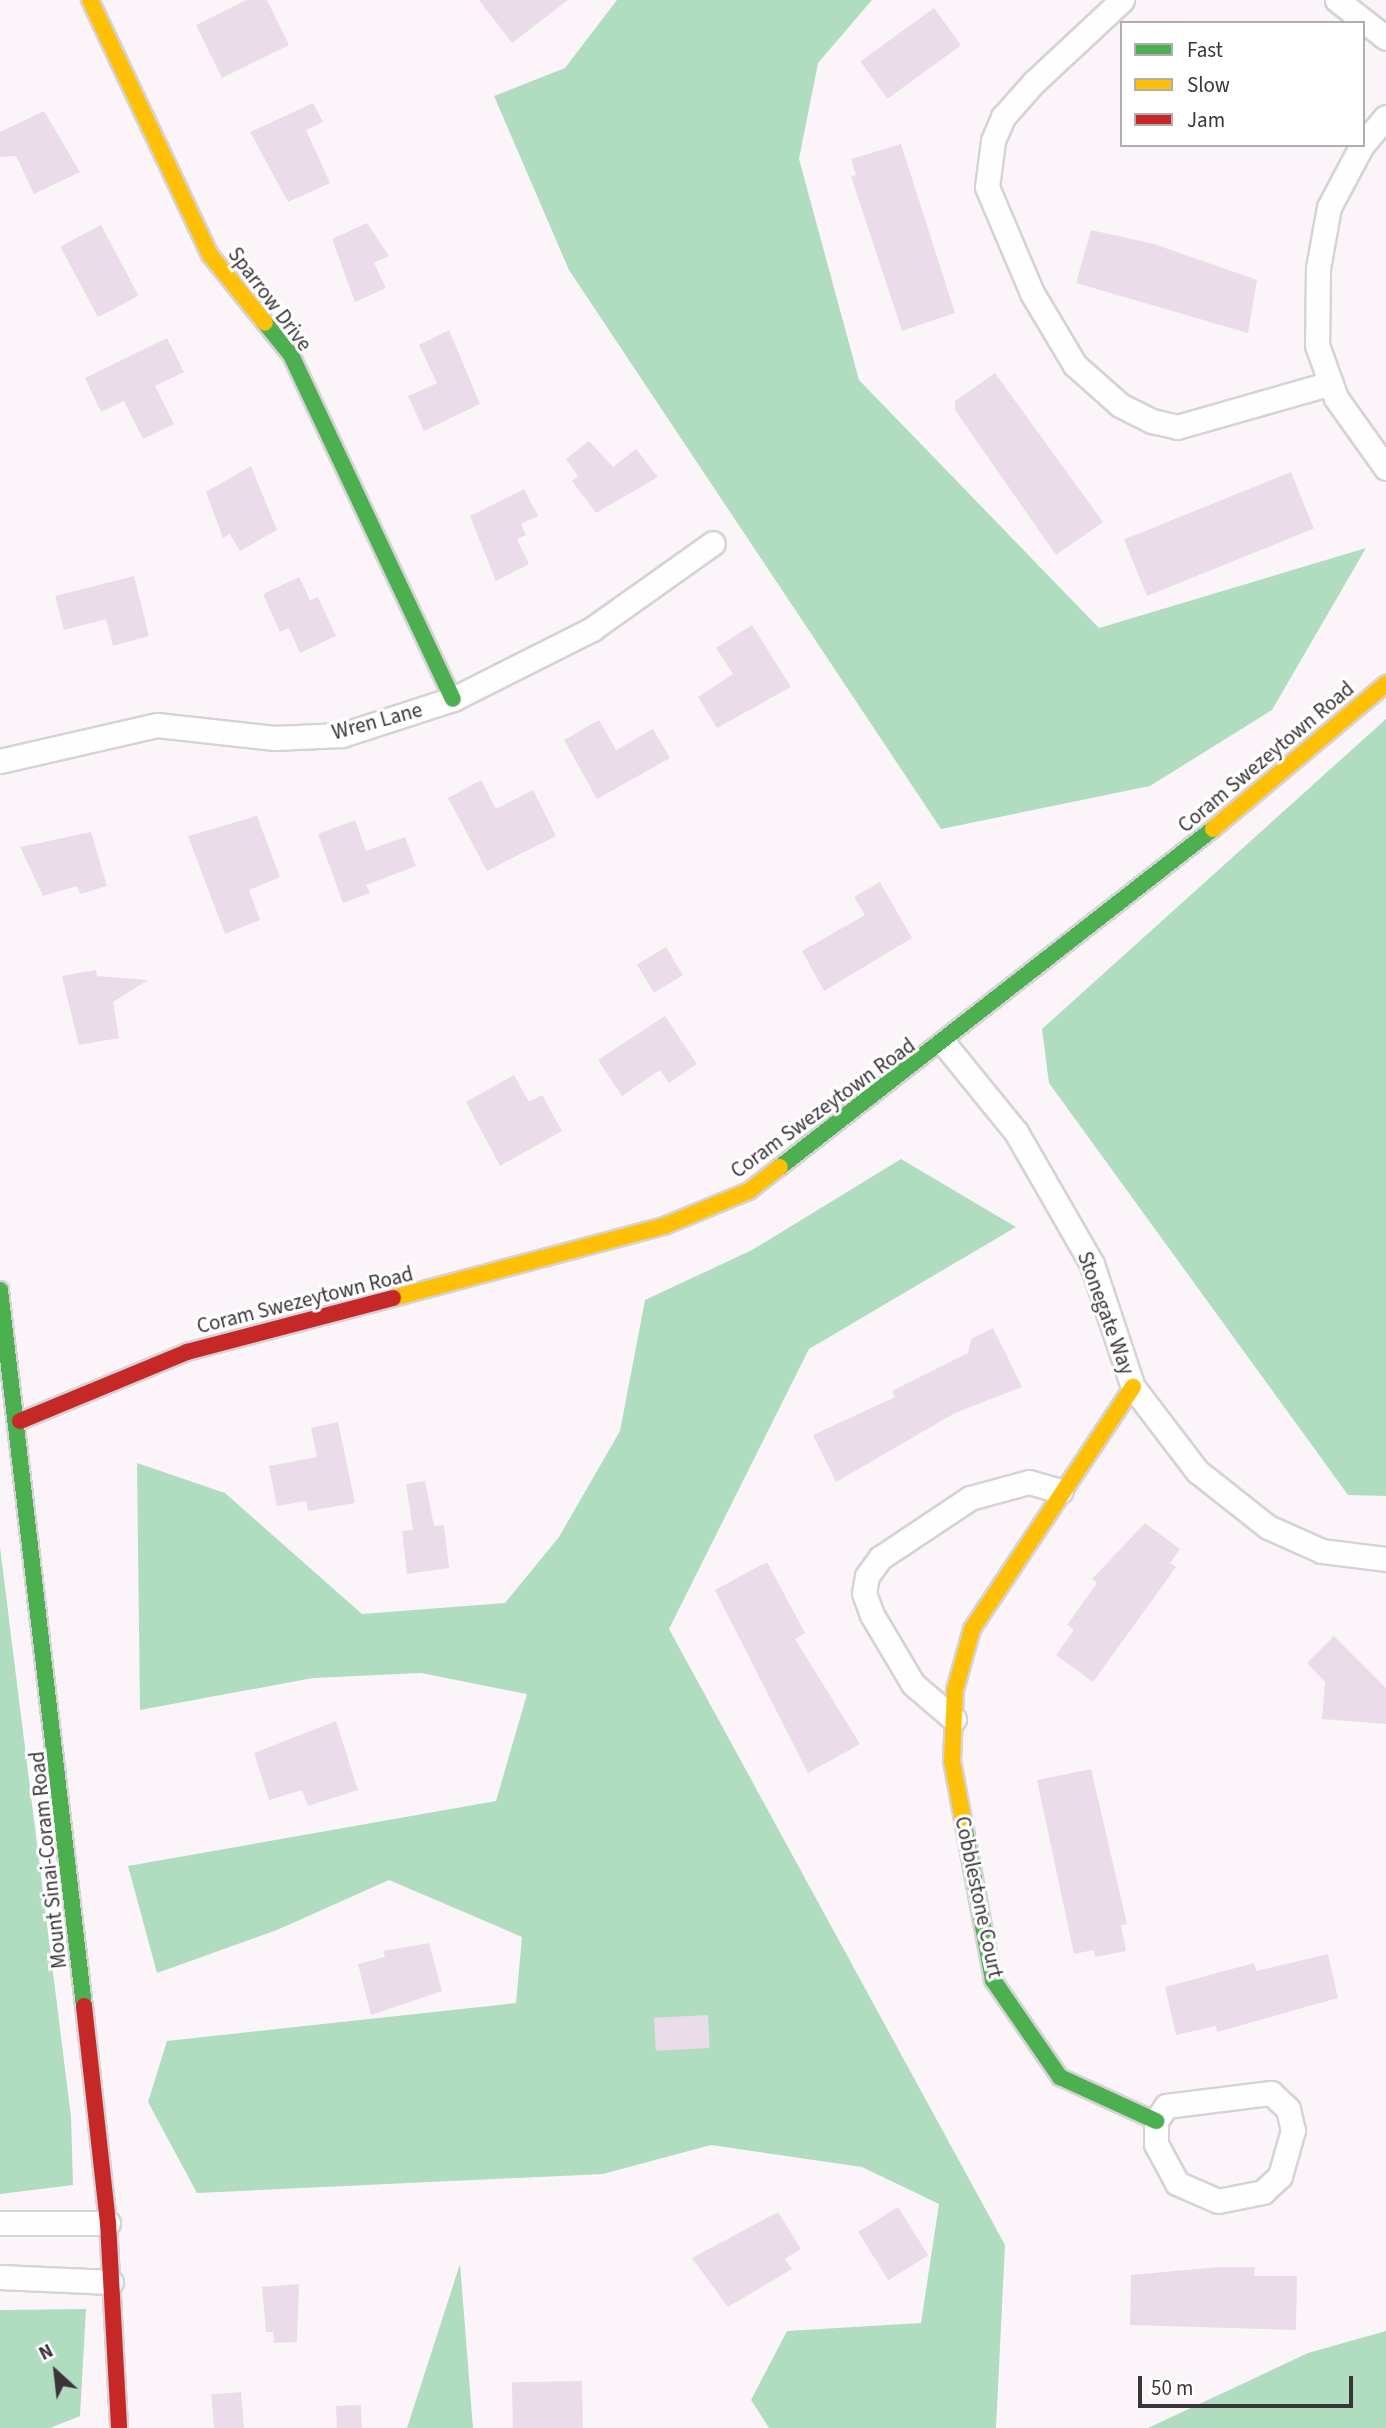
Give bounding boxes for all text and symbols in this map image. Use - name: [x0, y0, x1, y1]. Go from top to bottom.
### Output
- legend: [1120, 21, 1365, 147]
- text: Fast: [1187, 35, 1223, 65]
- text: Slow: [1187, 70, 1230, 100]
- text: Jam: [1187, 105, 1225, 135]
- street label: Sparrow Drive: [223, 242, 317, 356]
- street label: Coram Swezeytown Road: [1173, 676, 1359, 838]
- street label: Wren Lane: [329, 697, 425, 745]
- street label: Coram Swezeytown Road: [726, 1033, 920, 1183]
- street label: Stonegate Way: [1072, 1248, 1140, 1378]
- street label: Coram Swezeytown Road: [194, 1261, 416, 1339]
- street label: Mount Sinai-Coram Road: [24, 1750, 72, 1970]
- street label: Cobblestone Court: [950, 1814, 1008, 1980]
- north arrow: [21, 2337, 91, 2407]
- text: N: [34, 2338, 58, 2368]
- scale bar: [1141, 2362, 1356, 2406]
- text: 50 m: [1151, 2373, 1193, 2403]

